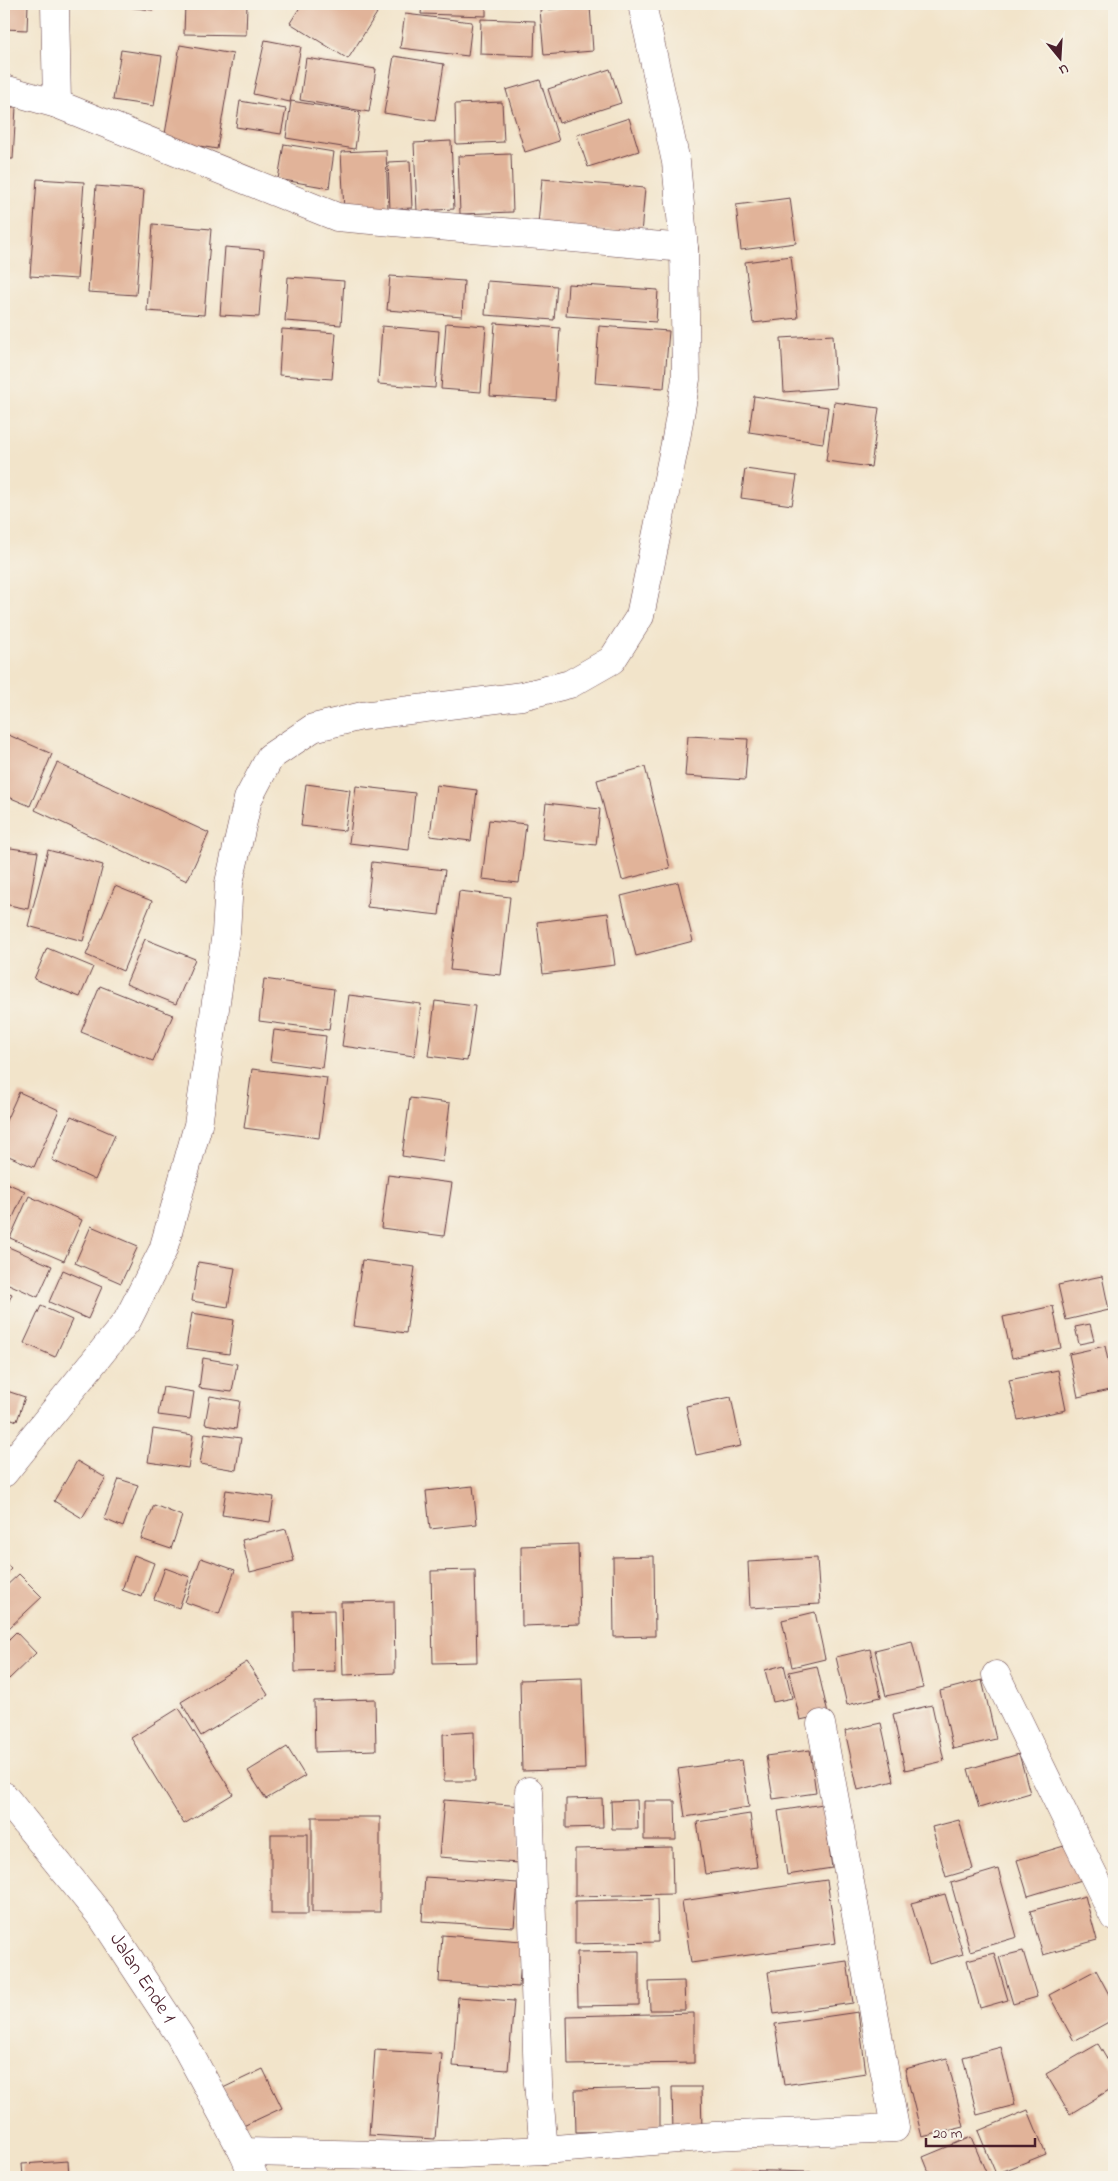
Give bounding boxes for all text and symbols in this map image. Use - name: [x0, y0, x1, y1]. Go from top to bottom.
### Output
- north arrow: [1036, 32, 1086, 82]
- text: U: [1056, 58, 1071, 80]
- street label: Jalan Ende 1: [102, 1927, 183, 2029]
- scale bar: [926, 2116, 1034, 2148]
- text: 20 m: [933, 2123, 963, 2145]

